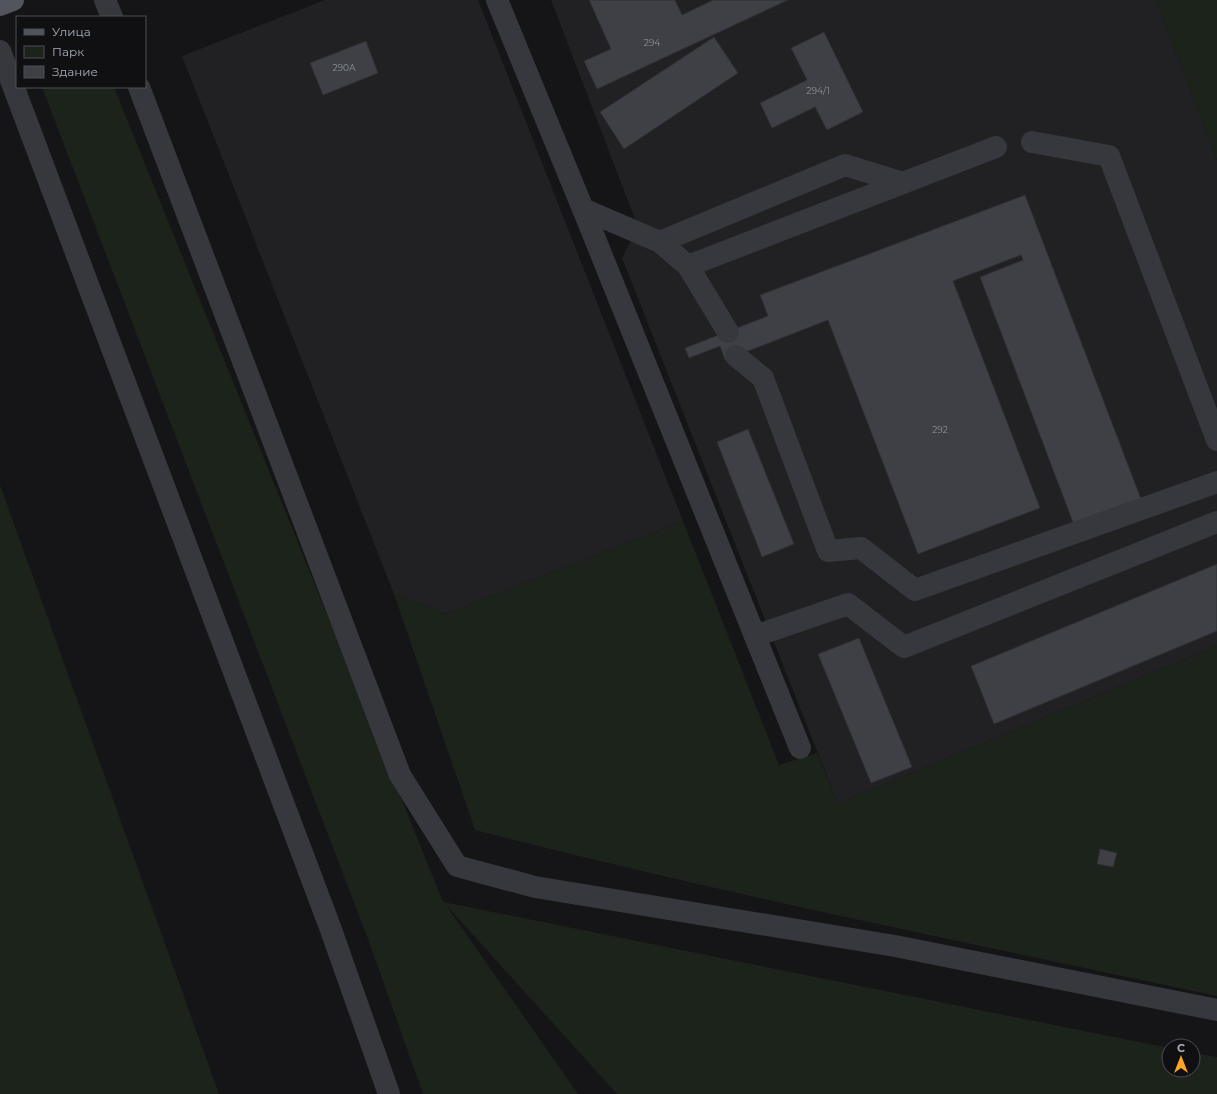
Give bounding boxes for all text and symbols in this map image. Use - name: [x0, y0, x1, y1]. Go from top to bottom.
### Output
- legend: [16, 16, 146, 88]
- text: Улица: [52, 24, 91, 39]
- house number: 294: [644, 37, 660, 48]
- text: Парк: [52, 44, 84, 59]
- house number: 290А: [332, 62, 356, 73]
- text: Здание: [52, 64, 98, 79]
- house number: 294/1: [806, 85, 830, 96]
- house number: 292: [932, 424, 948, 435]
- north arrow: [1161, 1038, 1201, 1078]
- text: С: [1177, 1041, 1185, 1055]

